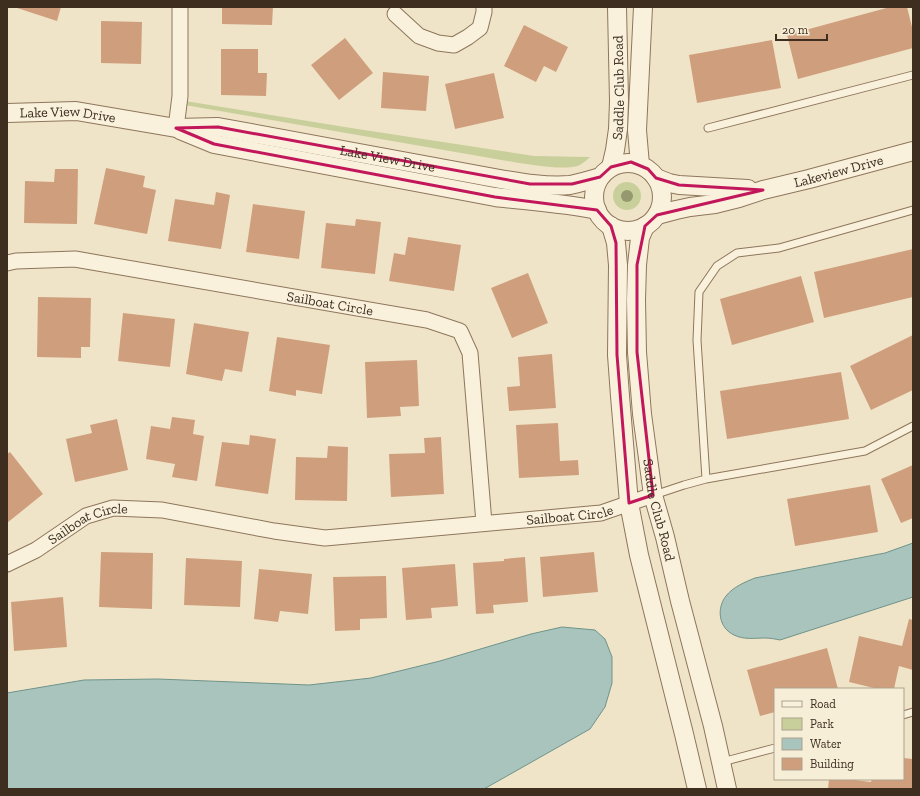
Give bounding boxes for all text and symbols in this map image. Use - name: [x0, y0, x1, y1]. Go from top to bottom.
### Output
- scale bar: [776, 16, 827, 42]
- text: 20 m: [782, 23, 809, 37]
- street label: Saddle Club Road: [609, 35, 628, 141]
- street label: Lake View Drive: [19, 103, 117, 127]
- street label: Lake View Drive: [339, 142, 437, 176]
- street label: Lakeview Drive: [792, 151, 886, 191]
- street label: Sailboat Circle: [285, 288, 375, 320]
- street label: Saddle Club Road: [639, 458, 678, 563]
- street label: Sailboat Circle: [45, 500, 129, 548]
- street label: Sailboat Circle: [525, 501, 616, 529]
- legend: [774, 688, 904, 780]
- text: Road: [810, 697, 836, 711]
- text: Park: [810, 717, 835, 731]
- text: Water: [810, 737, 842, 751]
- text: Building: [810, 757, 854, 771]

